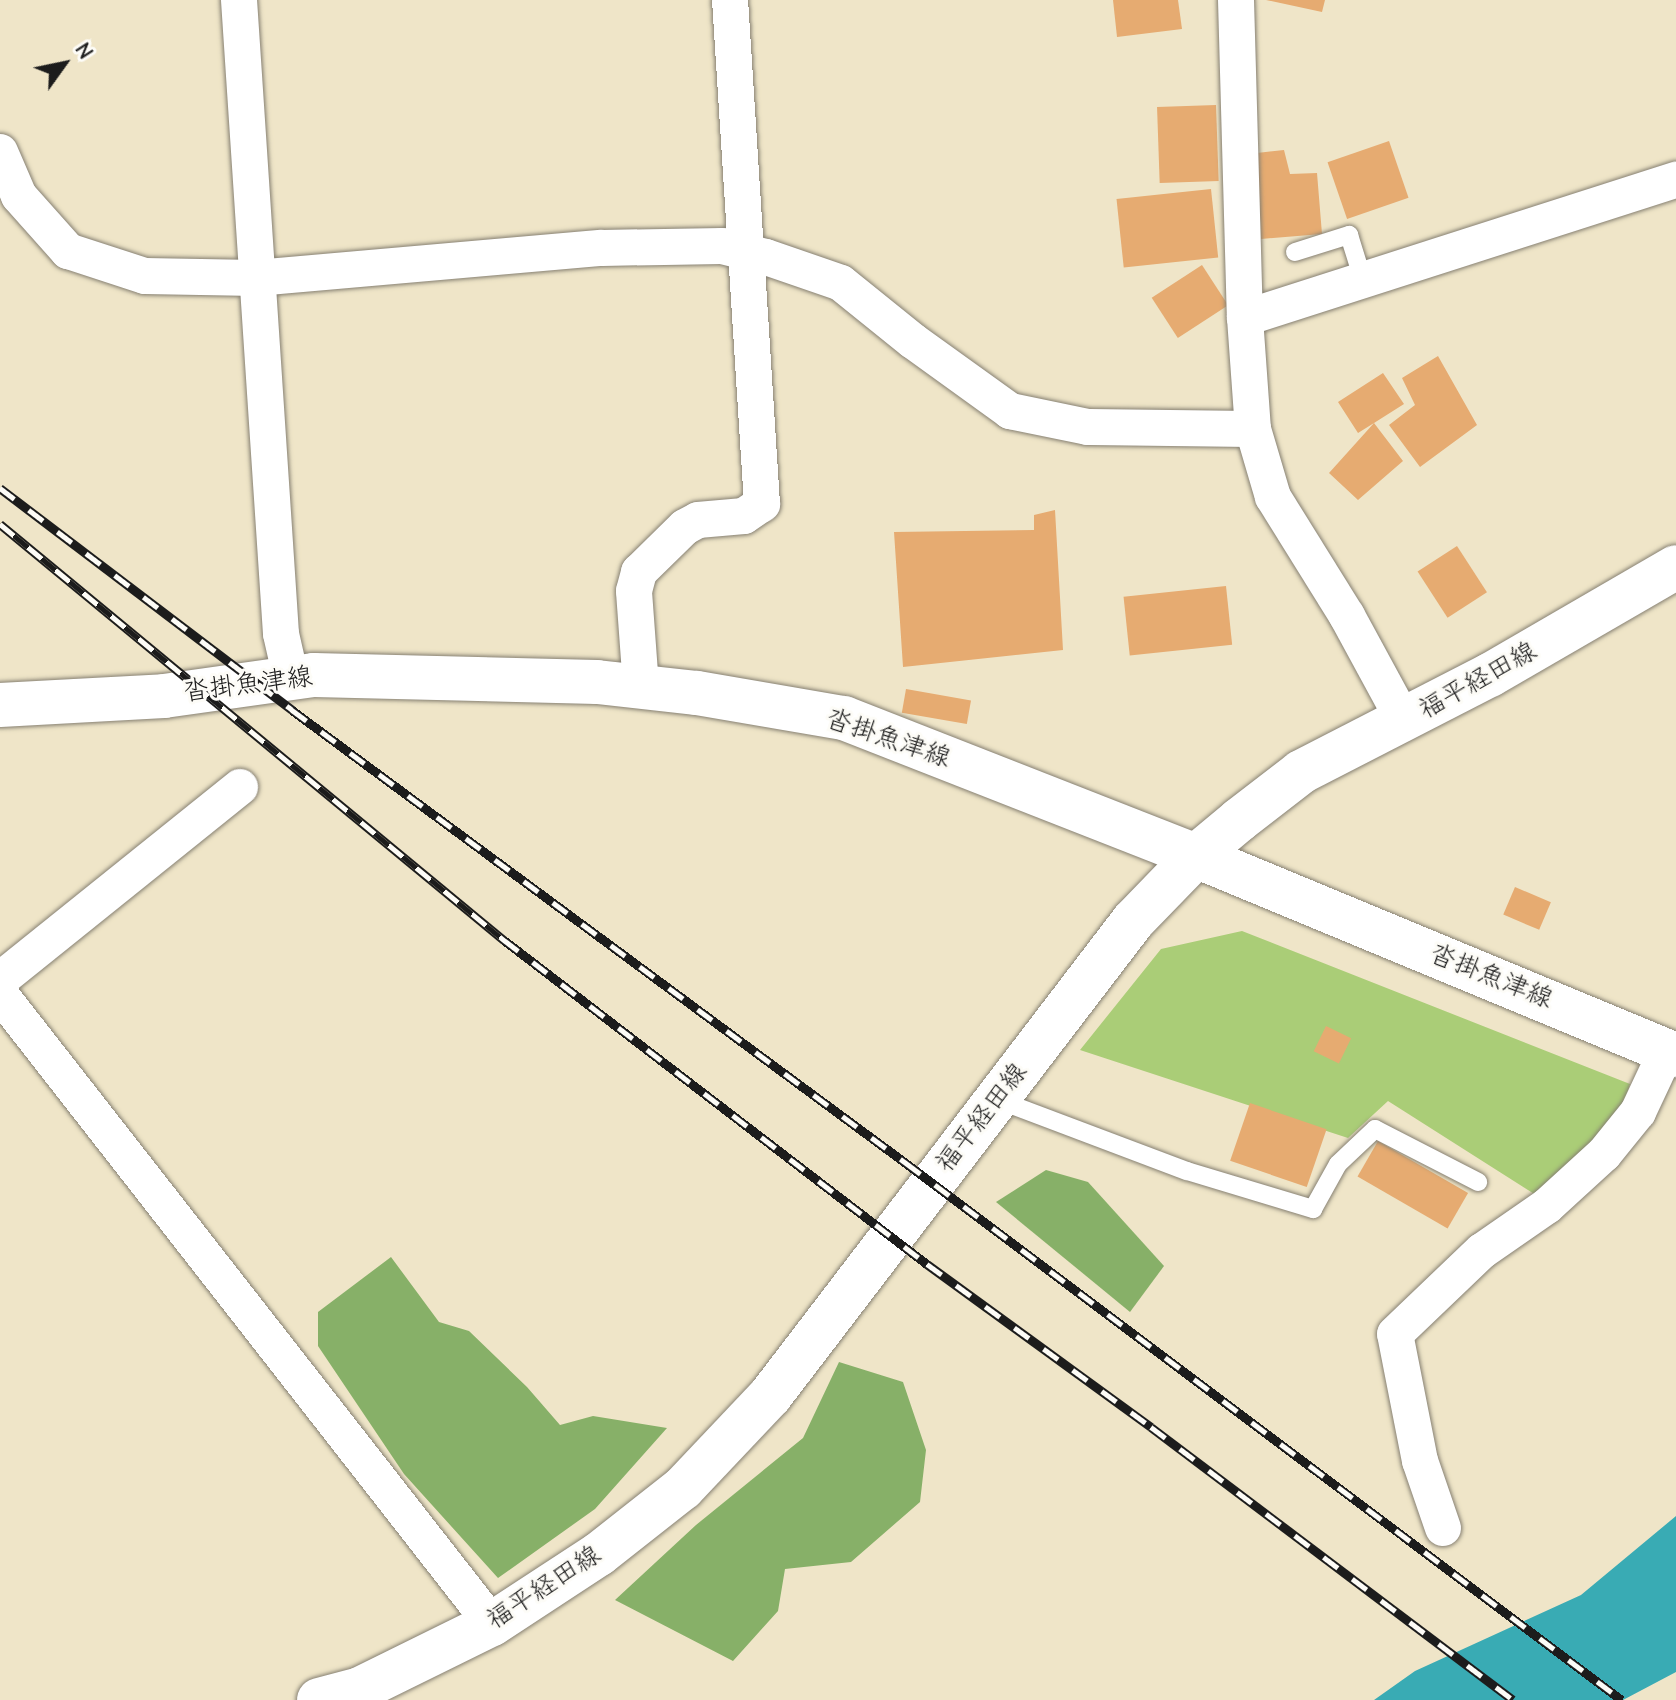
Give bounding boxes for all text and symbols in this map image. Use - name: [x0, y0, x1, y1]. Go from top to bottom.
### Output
- north arrow: [24, 24, 104, 104]
- text: N: [69, 38, 99, 64]
- street label: 福平経田線: [1414, 636, 1542, 726]
- street label: 沓掛魚津線: [182, 662, 314, 708]
- street label: 沓掛魚津線: [821, 703, 955, 775]
- street label: 沓掛魚津線: [1425, 938, 1557, 1016]
- street label: 福平経田線: [930, 1057, 1034, 1179]
- street label: 福平経田線: [481, 1540, 607, 1636]

